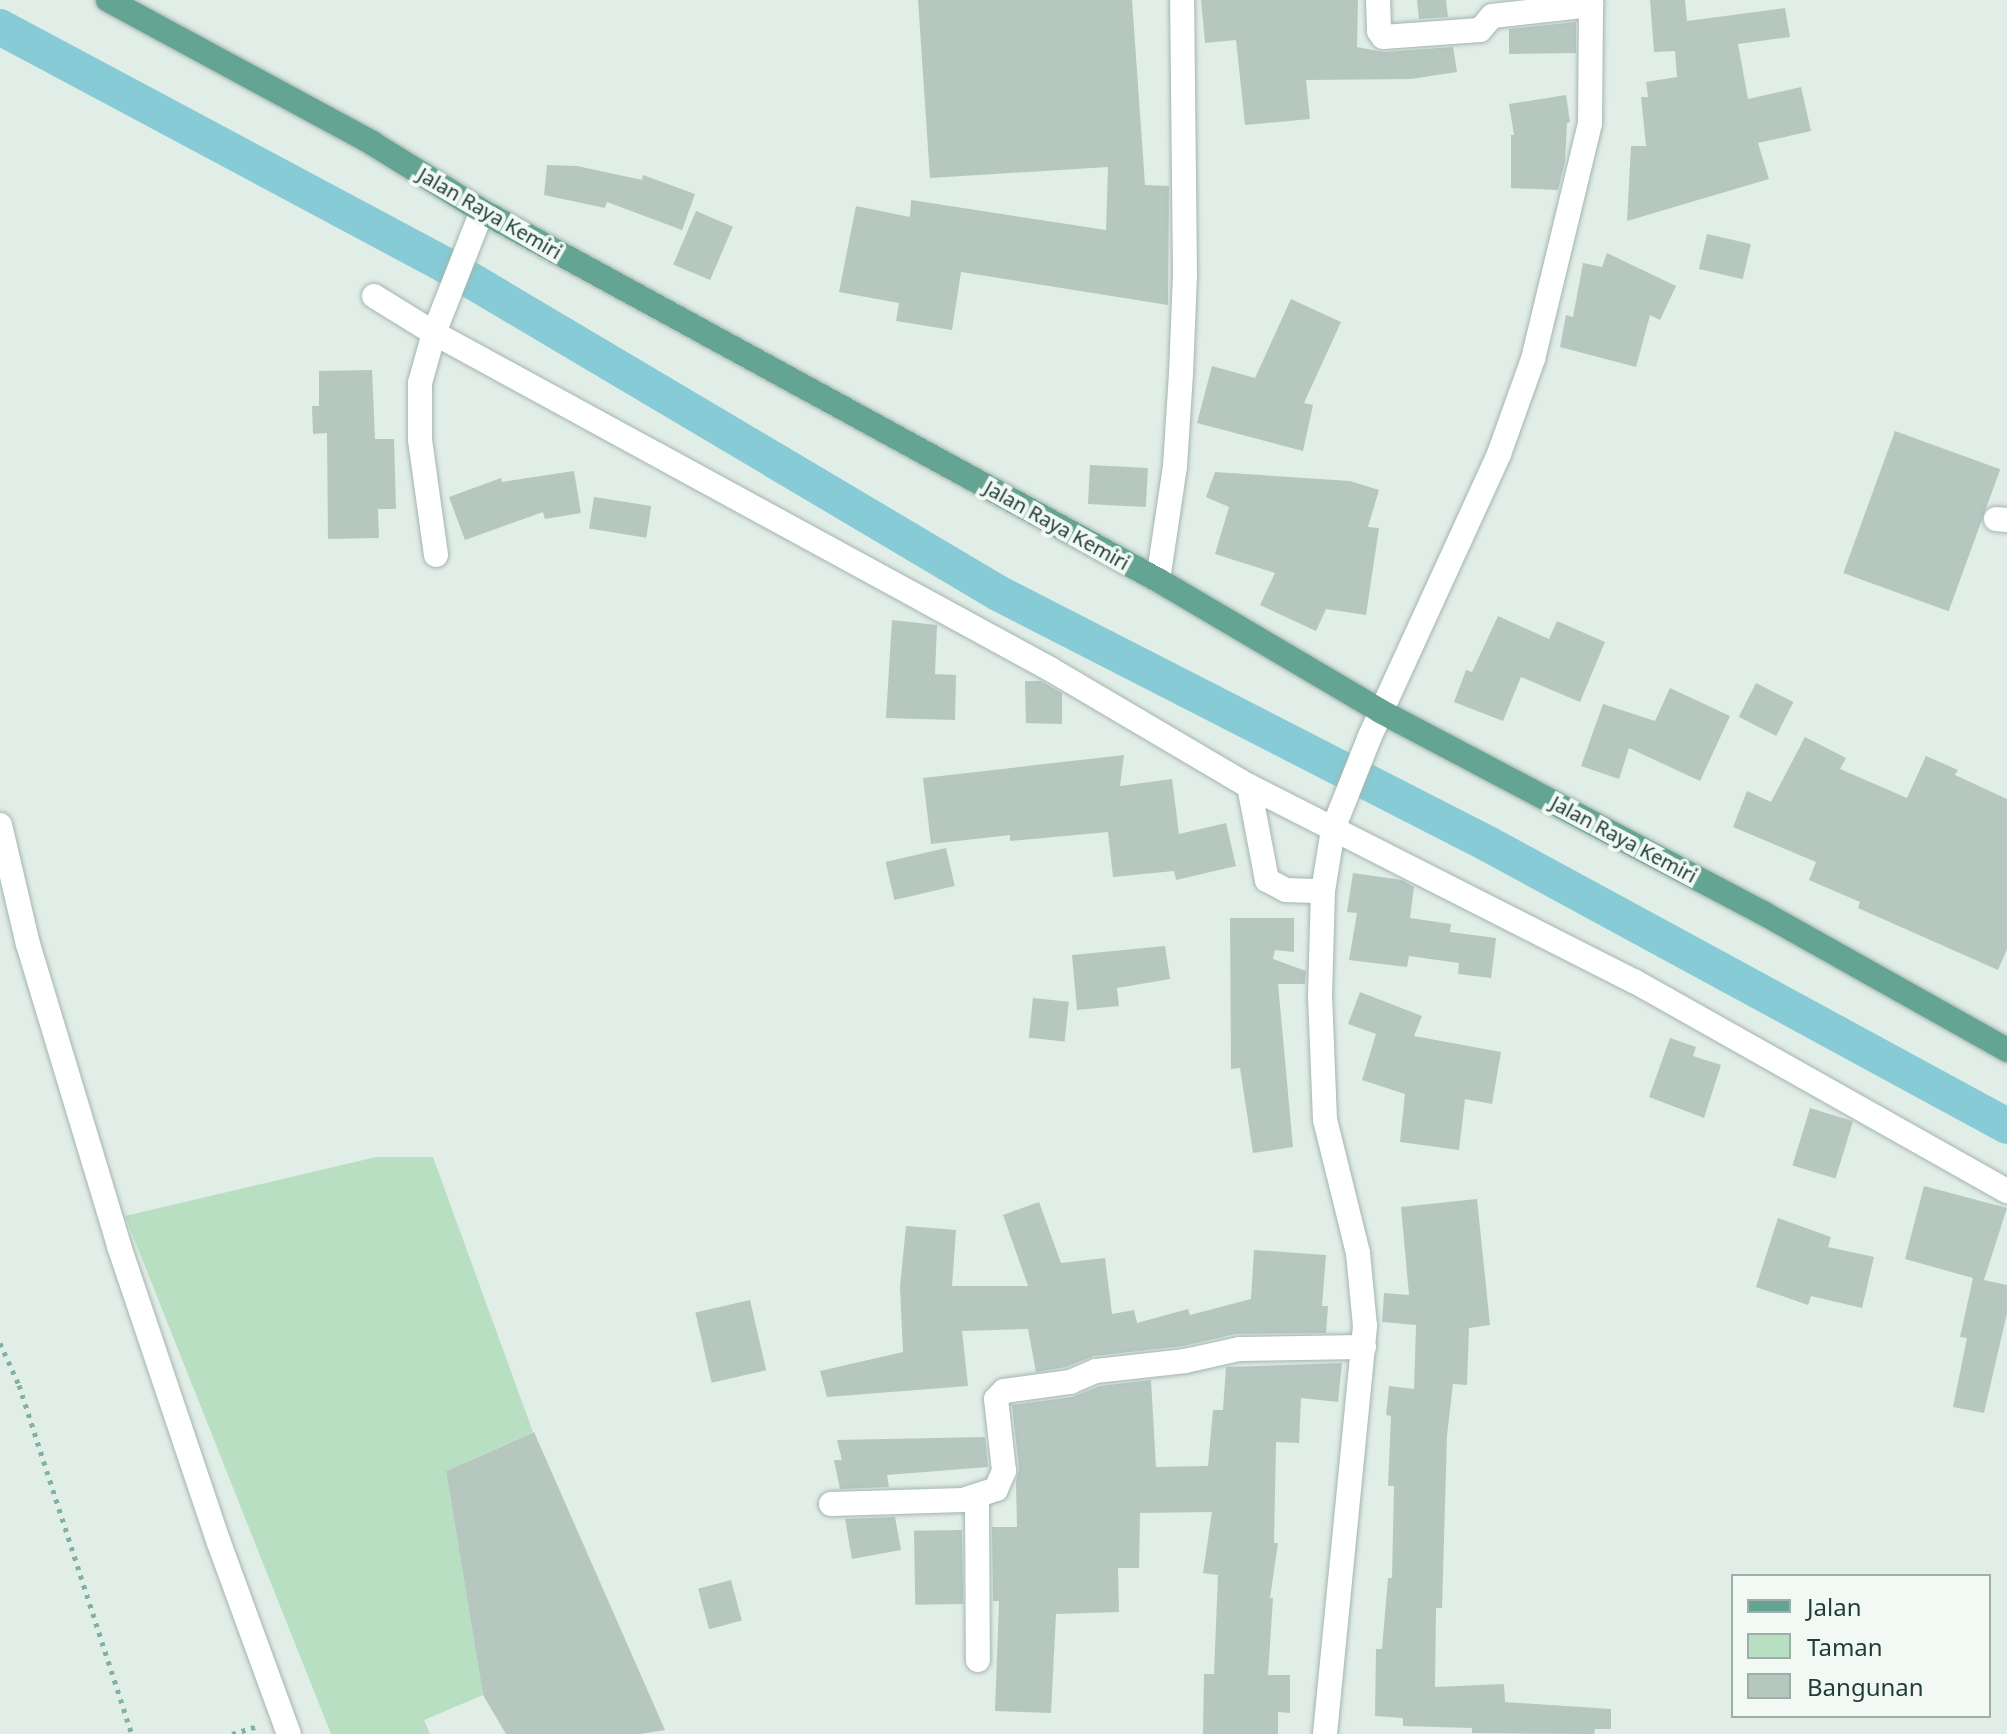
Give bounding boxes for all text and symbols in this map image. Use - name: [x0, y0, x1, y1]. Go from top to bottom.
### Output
- street label: Jalan Raya Kemiri: [414, 162, 566, 264]
- street label: Jalan Raya Kemiri: [980, 475, 1134, 575]
- street label: Jalan Raya Kemiri: [1547, 790, 1701, 888]
- legend: [1731, 1574, 1991, 1718]
- text: Jalan: [1807, 1590, 1862, 1623]
- text: Taman: [1807, 1630, 1883, 1663]
- text: Bangunan: [1807, 1670, 1924, 1703]

